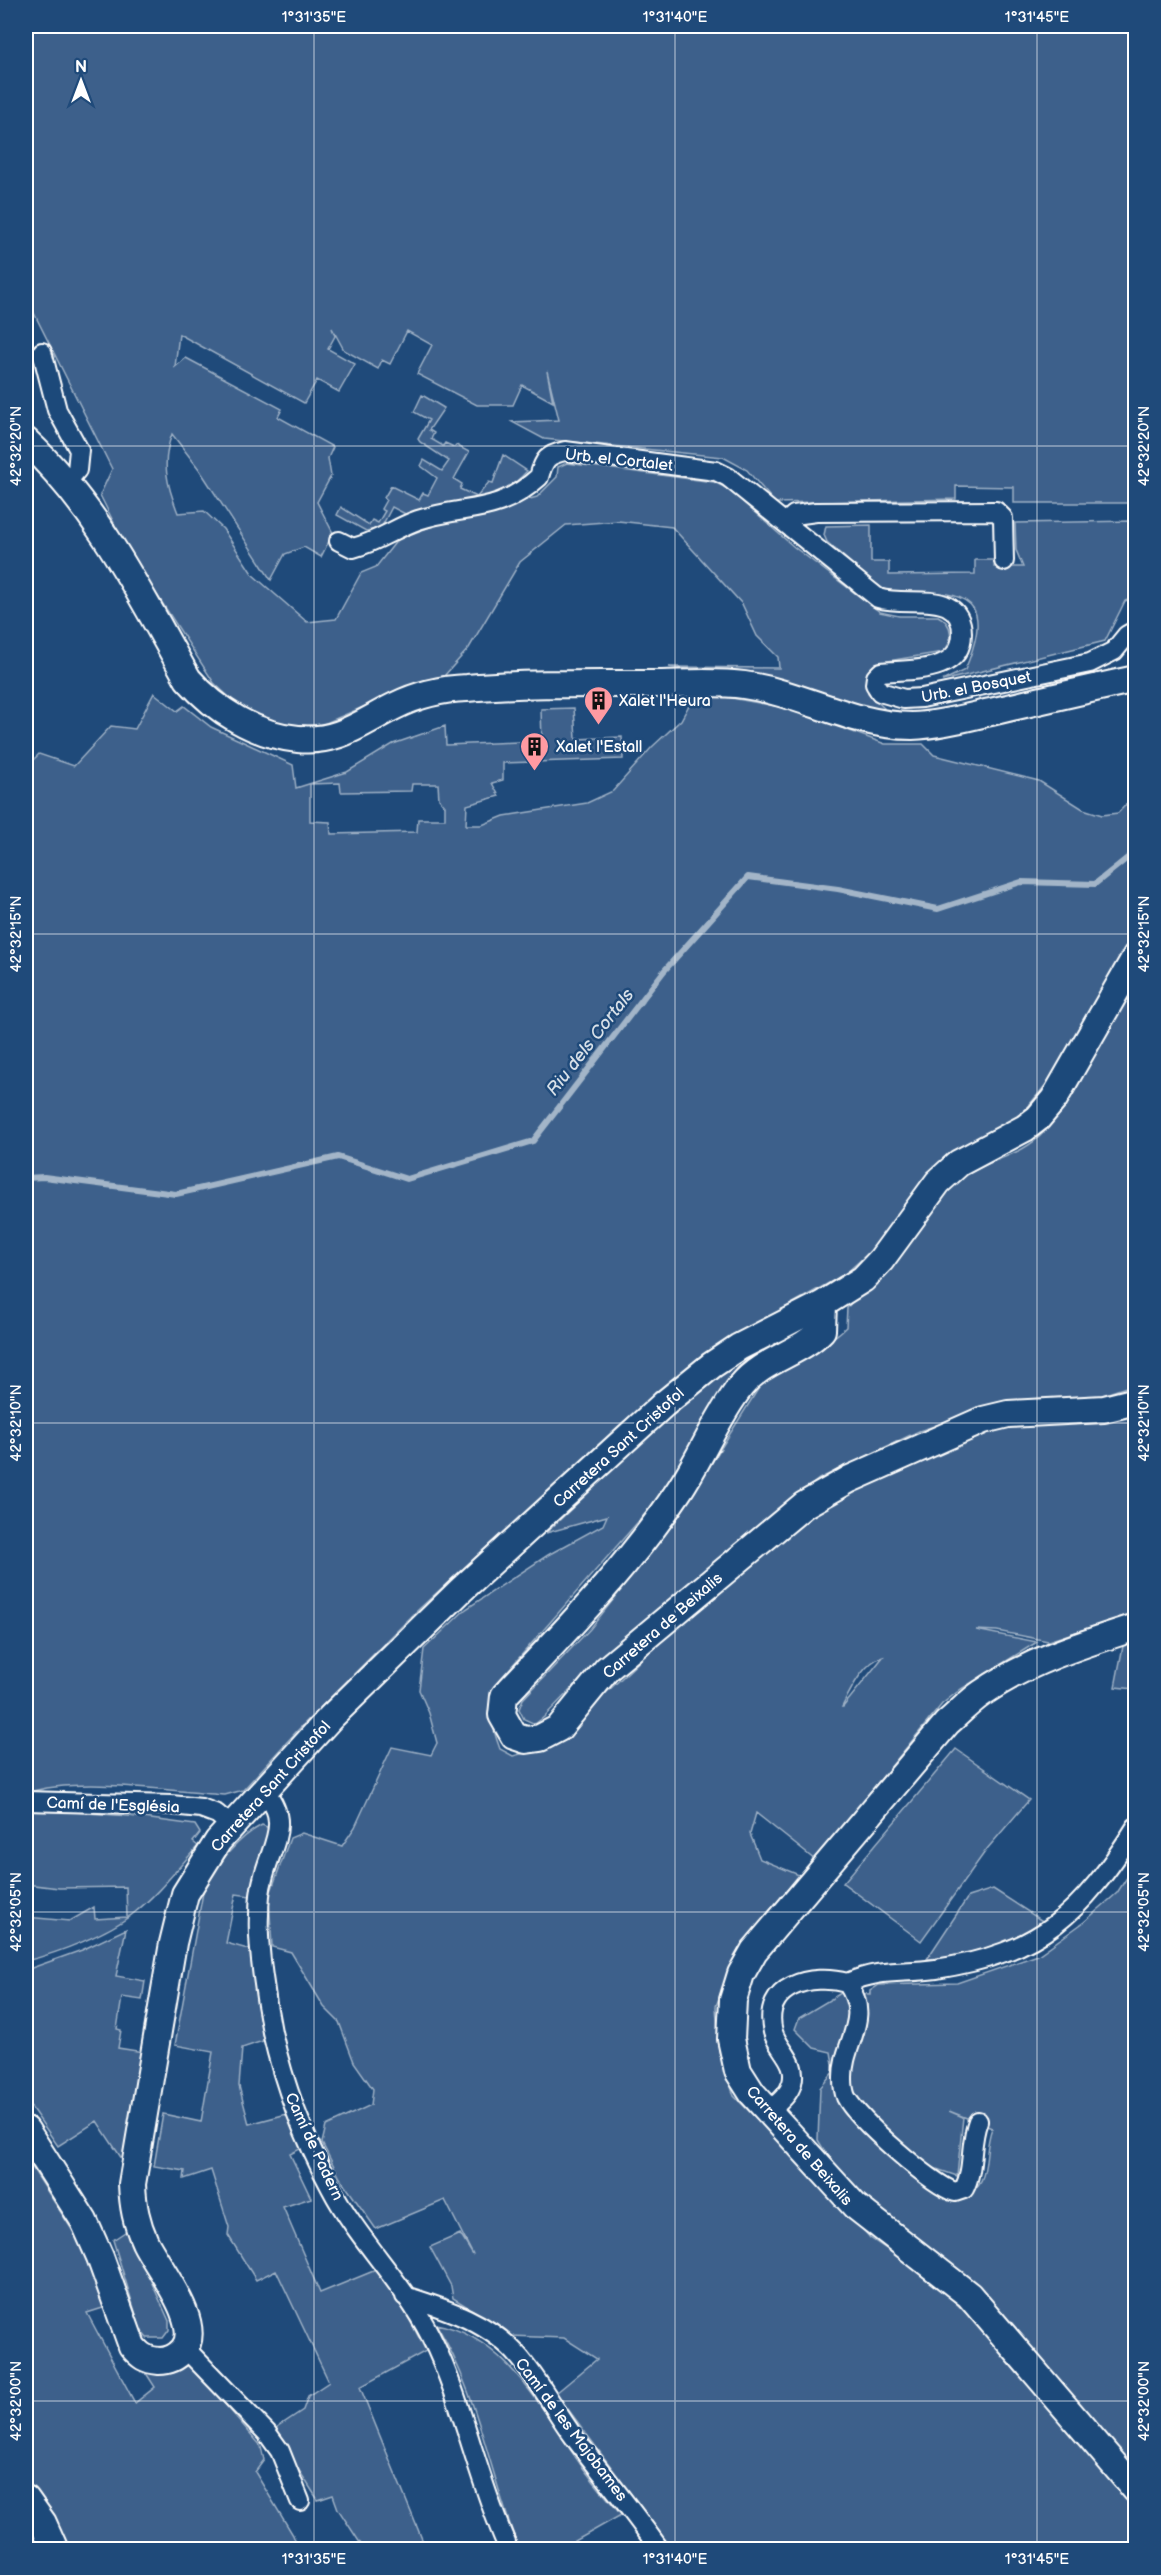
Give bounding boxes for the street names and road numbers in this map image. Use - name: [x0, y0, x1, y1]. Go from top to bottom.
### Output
- street label: Urb. el Cortalet: [564, 445, 674, 476]
- street label: Urb. el Bosquet: [920, 668, 1033, 707]
- street label: Carretera Sant Cristofol: [550, 1384, 688, 1512]
- street label: Carretera de Beixalis: [599, 1569, 727, 1683]
- street label: Carretera Sant Cristofol: [207, 1718, 335, 1856]
- street label: Camí de l'Església: [46, 1794, 180, 1817]
- street label: Carretera de Beixalis: [742, 2082, 856, 2210]
- street label: Camí de Padern: [280, 2090, 347, 2204]
- street label: Camí de les Majobames: [511, 2355, 631, 2505]

